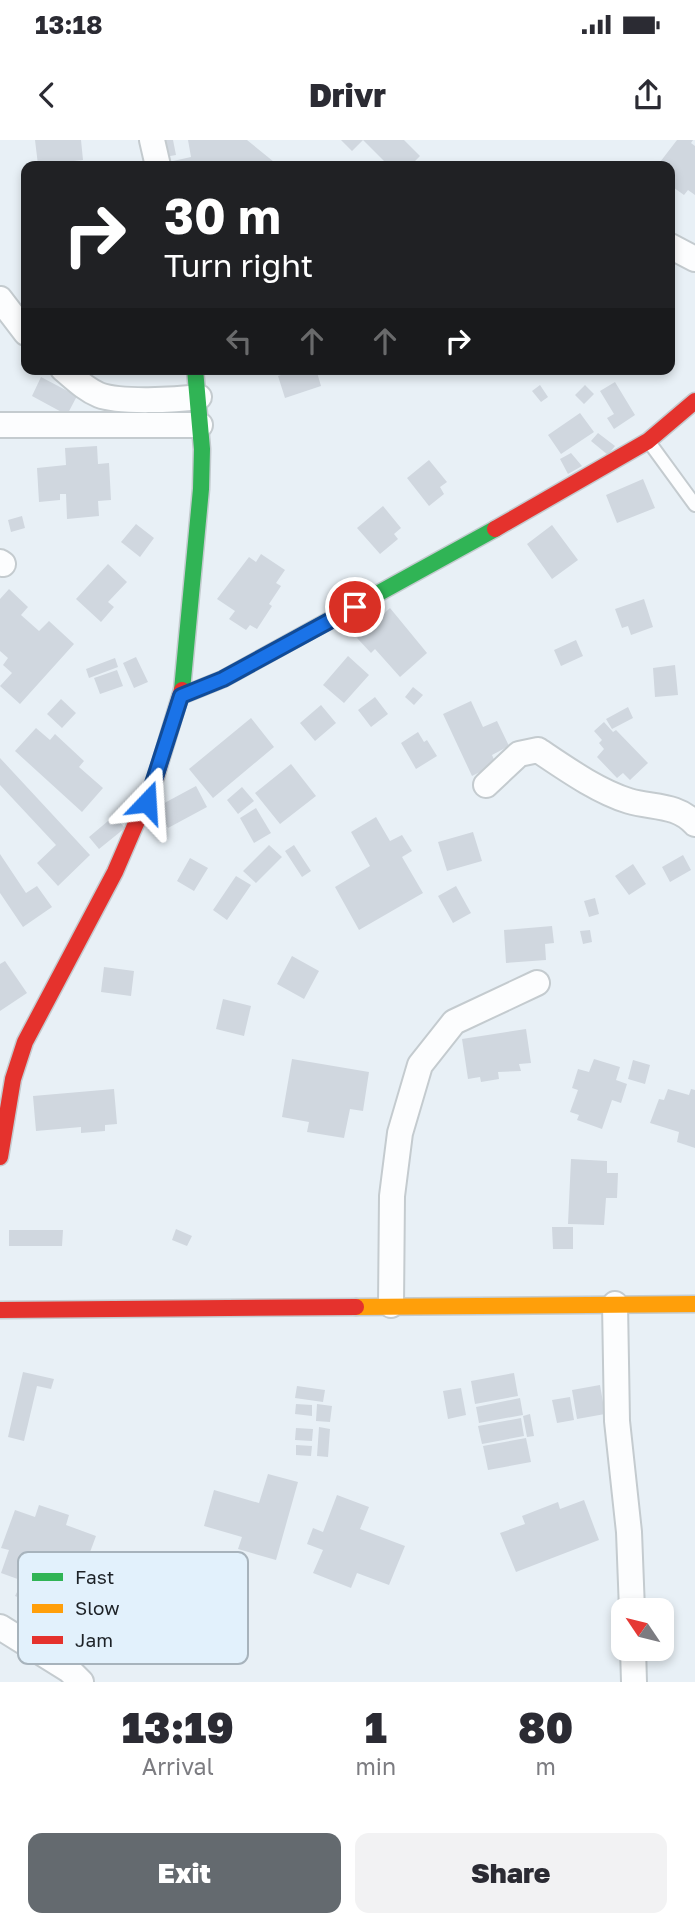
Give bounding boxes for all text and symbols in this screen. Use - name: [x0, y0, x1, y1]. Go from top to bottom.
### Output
- text: 13:18: [35, 9, 103, 40]
- icon: back: [28, 76, 66, 114]
- text: Drivr: [309, 76, 386, 114]
- icon: share: [629, 76, 667, 114]
- text: 30 m: [164, 186, 281, 245]
- icon: right: [49, 189, 140, 280]
- text: Turn right: [164, 246, 313, 284]
- icon: left: [220, 322, 258, 360]
- icon: ahead: [293, 322, 331, 360]
- icon: ahead: [366, 322, 404, 360]
- icon: right: [439, 322, 477, 360]
- pin: [325, 577, 385, 637]
- icon: arrive: [336, 588, 374, 626]
- position arrow: [110, 765, 184, 839]
- legend: [18, 1552, 248, 1664]
- text: Fast: [75, 1565, 114, 1588]
- text: Slow: [75, 1596, 120, 1619]
- north arrow: [611, 1598, 674, 1661]
- map controls: [611, 1598, 674, 1661]
- text: Jam: [75, 1628, 113, 1651]
- text: 13:19: [122, 1702, 234, 1752]
- text: 1: [365, 1702, 387, 1752]
- text: 80: [518, 1702, 573, 1752]
- text: Arrival: [142, 1752, 214, 1780]
- text: min: [356, 1752, 396, 1780]
- text: m: [535, 1752, 556, 1780]
- button: Exit: [28, 1833, 341, 1913]
- button: Share: [355, 1833, 667, 1913]

